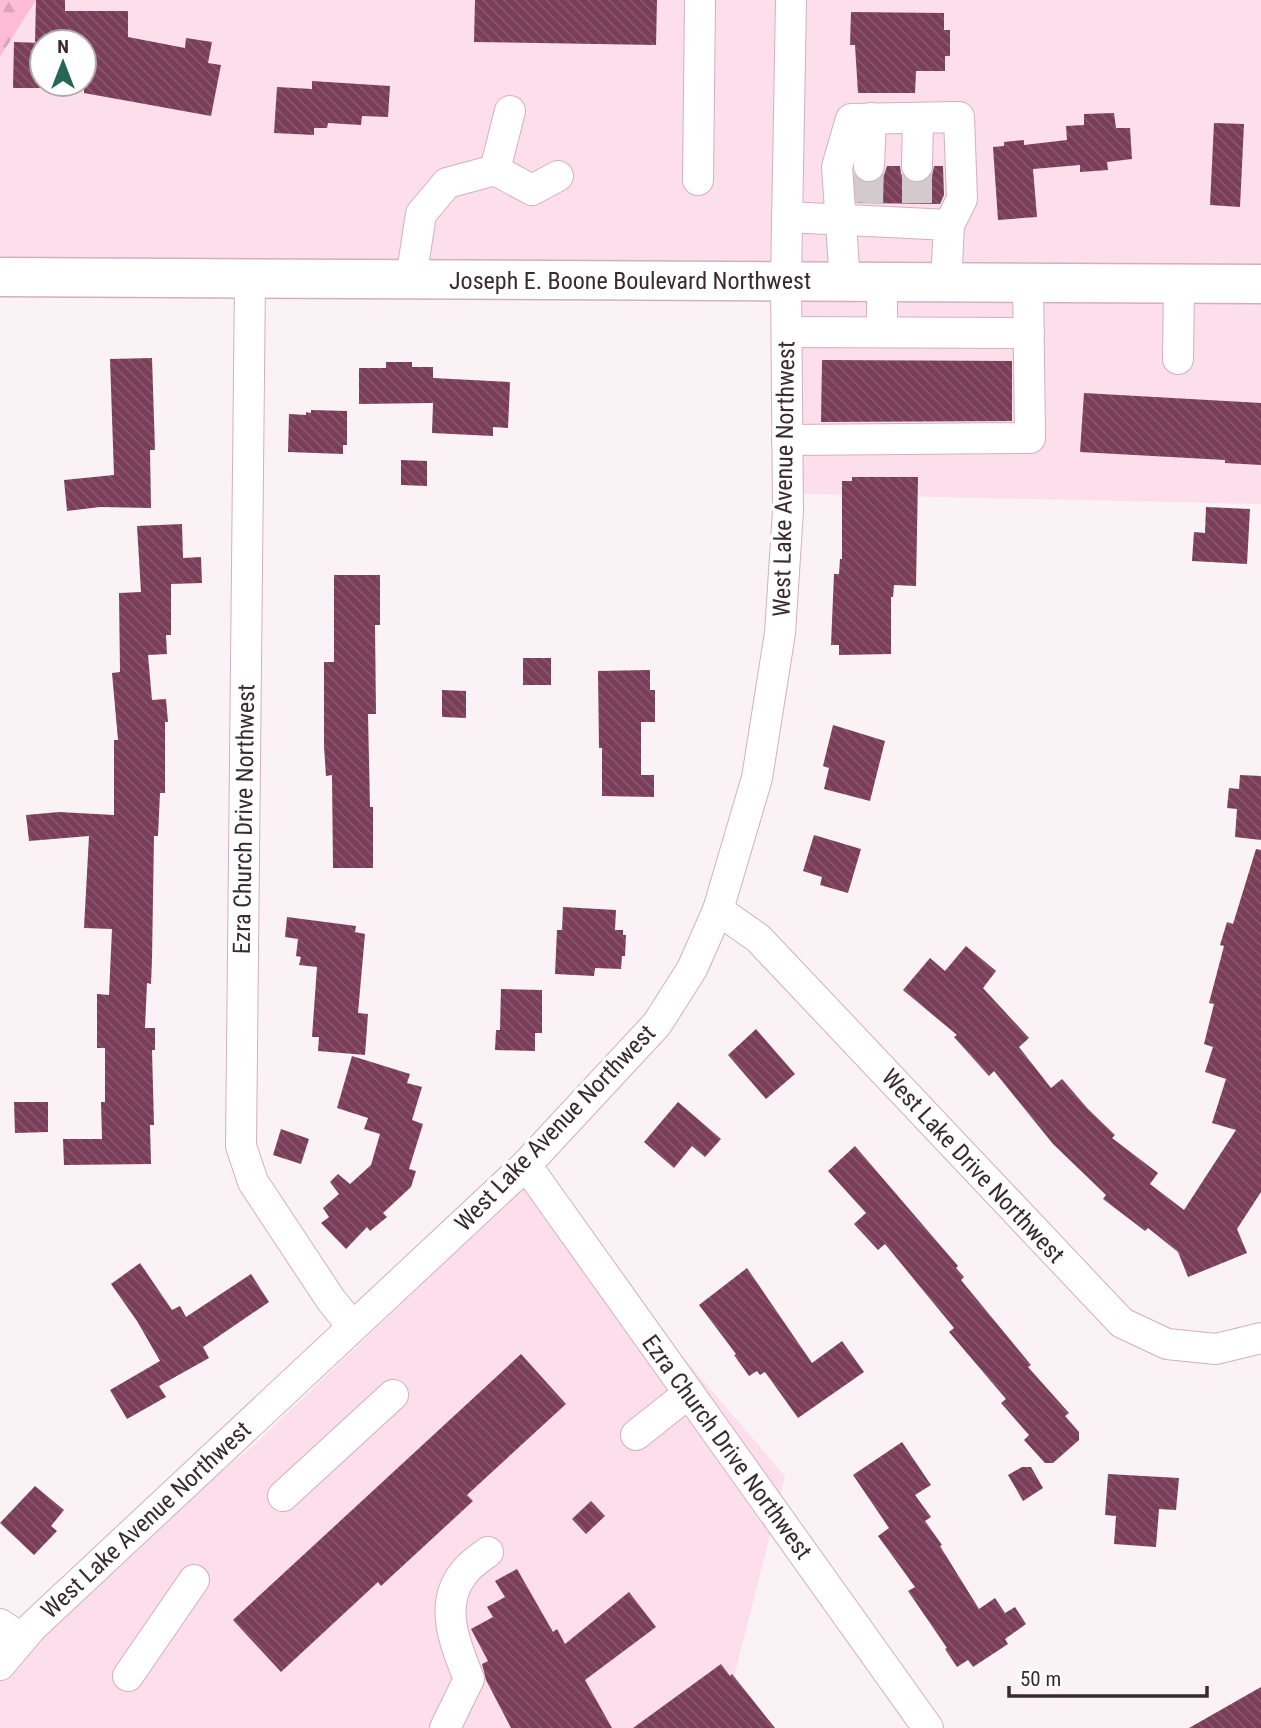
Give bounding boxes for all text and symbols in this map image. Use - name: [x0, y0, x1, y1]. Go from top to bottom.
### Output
- north arrow: [28, 28, 98, 98]
- text: N: [57, 35, 69, 58]
- street label: Joseph E. Boone Boulevard Northwest: [449, 267, 811, 295]
- street label: West Lake Avenue Northwest: [768, 341, 800, 617]
- street label: Ezra Church Drive Northwest: [228, 684, 260, 954]
- street label: West Lake Avenue Northwest: [449, 1019, 661, 1237]
- street label: West Lake Drive Northwest: [876, 1063, 1070, 1269]
- street label: Ezra Church Drive Northwest: [636, 1329, 818, 1565]
- street label: West Lake Avenue Northwest: [36, 1416, 256, 1624]
- scale bar: [1009, 1654, 1207, 1698]
- text: 50 m: [1020, 1667, 1061, 1691]

